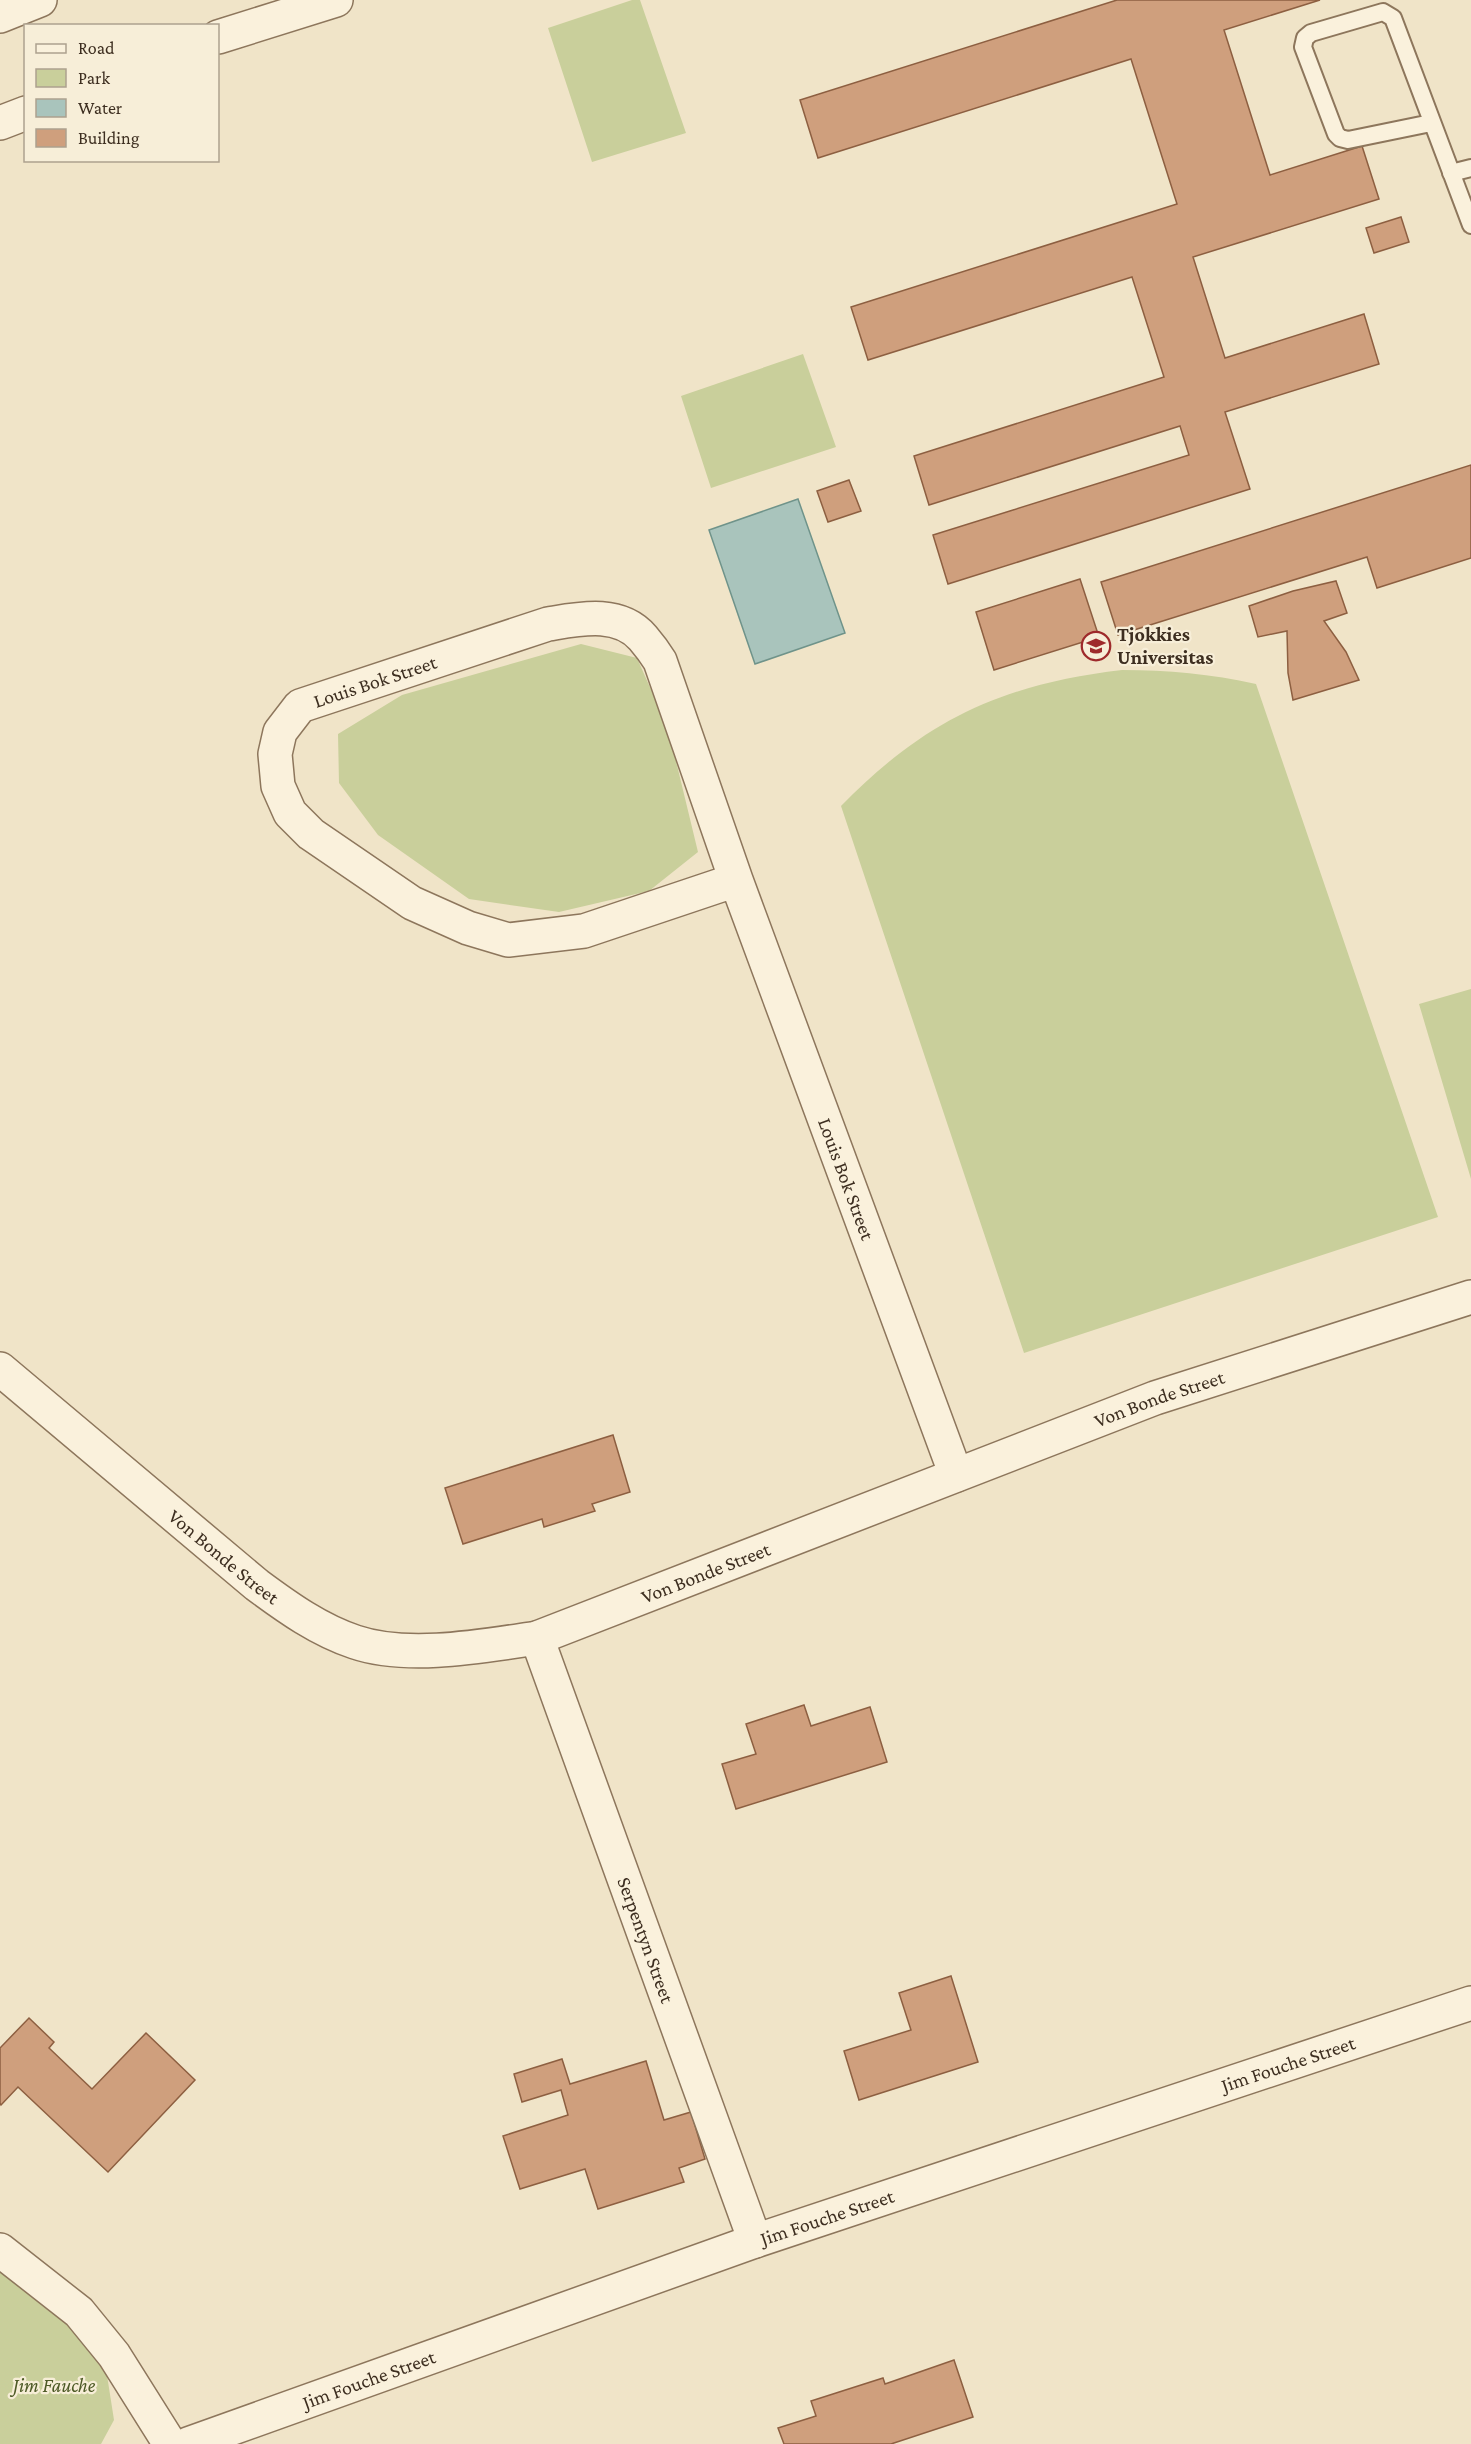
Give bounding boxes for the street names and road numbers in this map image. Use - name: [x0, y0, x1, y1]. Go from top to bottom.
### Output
- street label: Louis Bok Street: [311, 650, 440, 712]
- street label: Louis Bok Street: [814, 1115, 879, 1243]
- street label: Von Bonde Street: [1091, 1365, 1227, 1432]
- street label: Von Bonde Street: [164, 1505, 284, 1609]
- street label: Von Bonde Street: [638, 1537, 774, 1608]
- street label: Serpentyn Street: [613, 1874, 679, 2006]
- street label: Jim Fouche Street: [1217, 2031, 1358, 2098]
- street label: Jim Fouche Street: [755, 2185, 897, 2251]
- street label: Jim Fouche Street: [298, 2345, 438, 2415]

